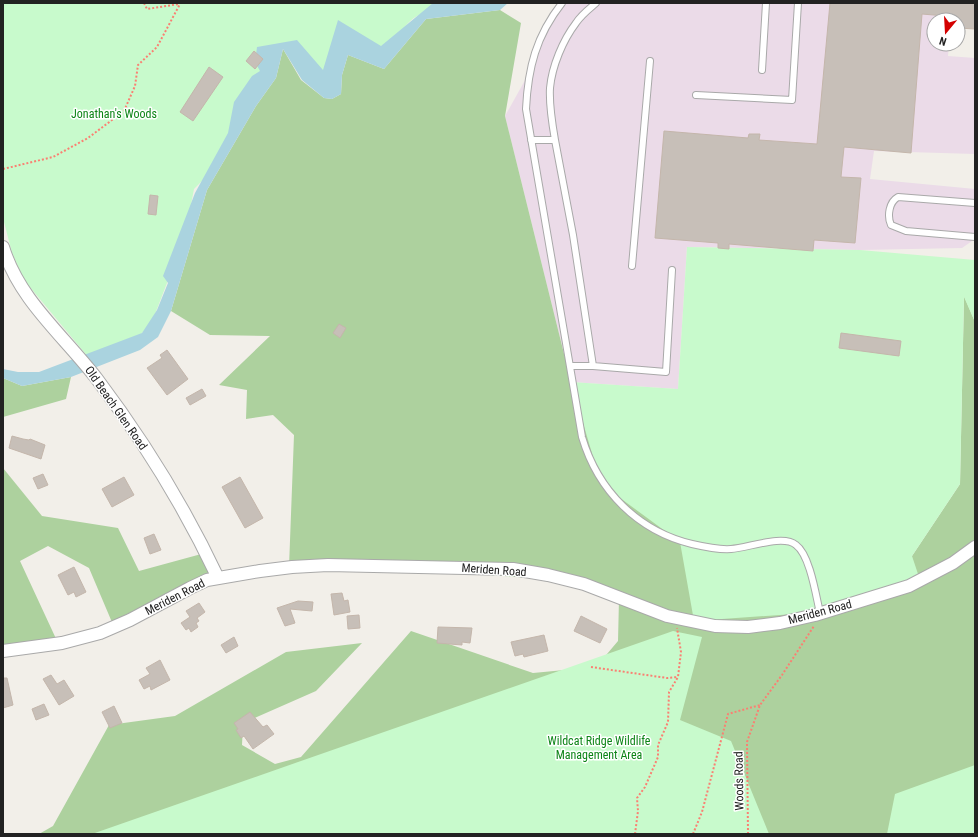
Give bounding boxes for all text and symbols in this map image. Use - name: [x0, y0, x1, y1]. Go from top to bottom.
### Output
- north arrow: [926, 12, 966, 52]
- text: N: [938, 34, 948, 48]
- park label: Jonathan's Woods: [71, 107, 157, 121]
- street label: Old Beach Glen Road: [82, 364, 150, 453]
- street label: Meriden Road: [461, 561, 527, 579]
- street label: Meriden Road: [143, 576, 207, 618]
- street label: Meriden Road: [787, 597, 853, 627]
- park label: Wildcat Ridge Wildlife Management Area: [548, 734, 651, 762]
- street label: Woods Road: [731, 751, 747, 811]

